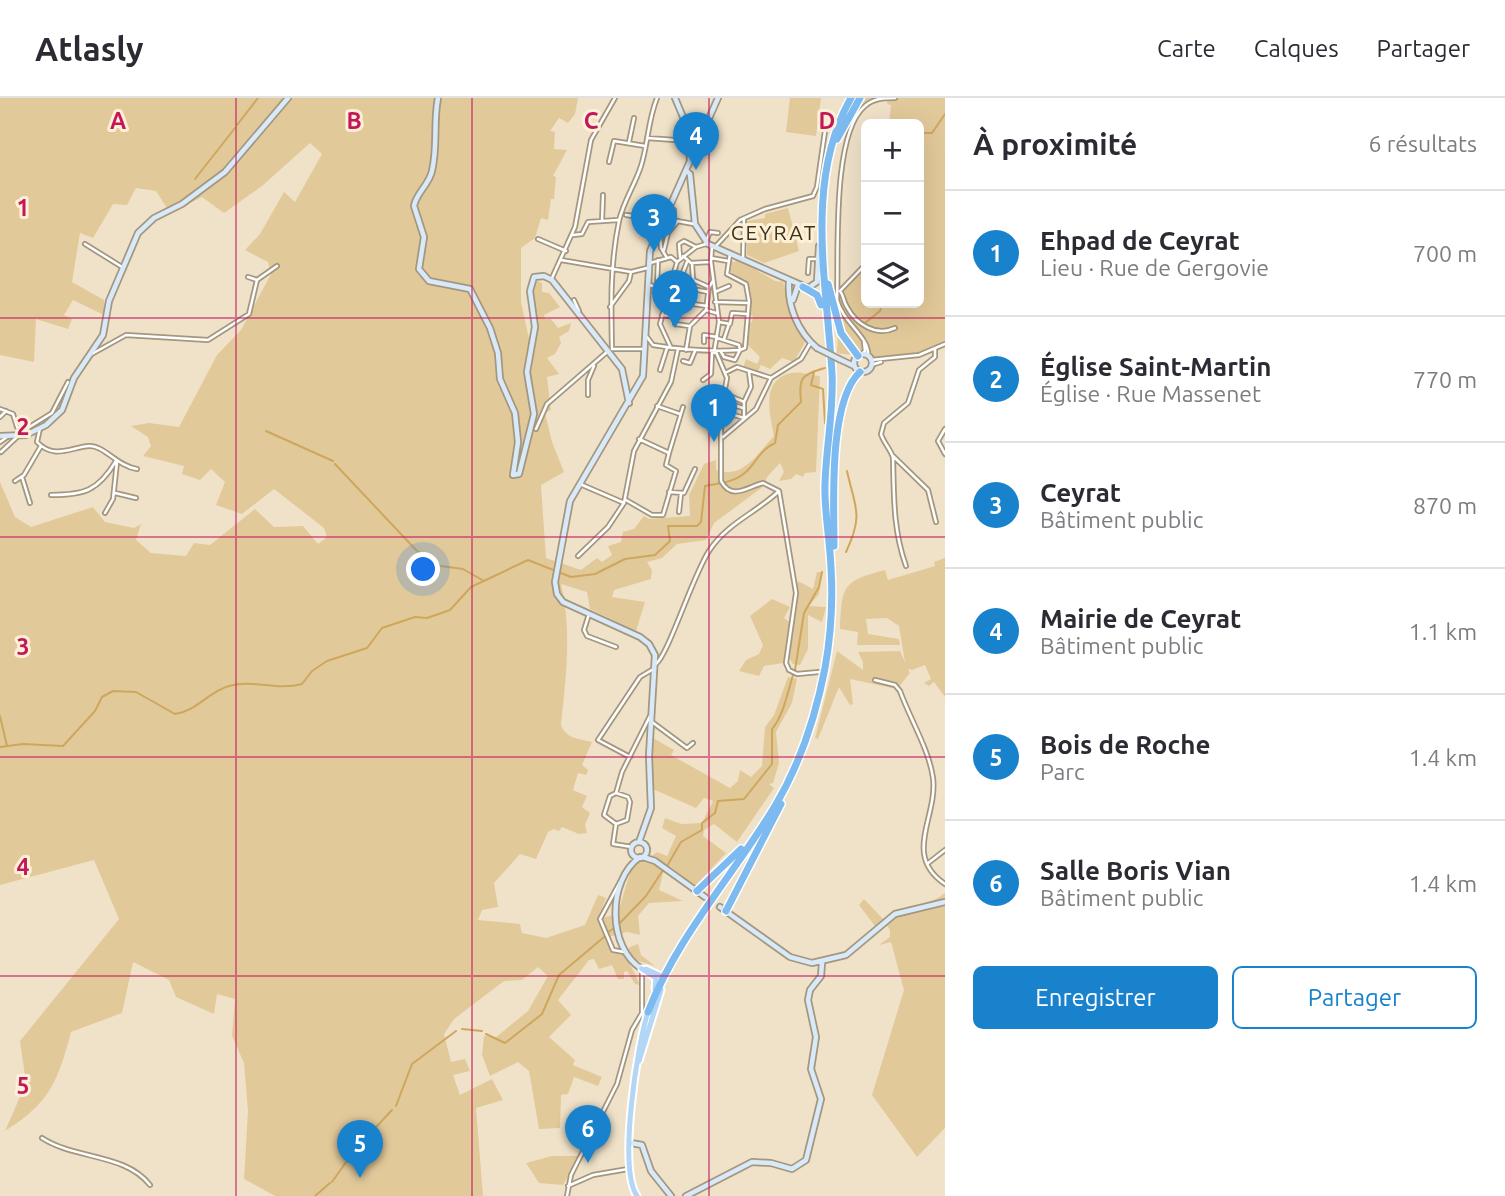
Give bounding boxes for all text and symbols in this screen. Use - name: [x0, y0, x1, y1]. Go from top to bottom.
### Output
- text: Atlasly: [35, 30, 144, 67]
- text: Carte: [1157, 35, 1216, 62]
- text: Calques: [1254, 35, 1339, 62]
- text: Partager: [1377, 35, 1470, 62]
- text: A: [110, 108, 126, 133]
- text: B: [346, 108, 362, 133]
- text: C: [584, 108, 599, 133]
- text: D: [819, 108, 835, 133]
- pin: 4: [673, 112, 719, 170]
- map controls: [861, 119, 924, 308]
- button: +: [861, 119, 924, 182]
- text: À proximité: [973, 127, 1137, 161]
- text: 6 résultats: [1368, 131, 1477, 156]
- button: −: [861, 182, 924, 245]
- pin: 3: [631, 194, 677, 252]
- text: 1: [17, 195, 29, 220]
- district label: CEYRAT: [731, 220, 817, 244]
- text: Ehpad de Ceyrat: [1040, 226, 1240, 255]
- text: 1: [990, 241, 1002, 266]
- text: 700 m: [1413, 241, 1477, 266]
- button: layers: [861, 245, 924, 308]
- text: Lieu · Rue de Gergovie: [1040, 255, 1269, 280]
- pin: 2: [652, 270, 698, 328]
- text: Église Saint-Martin: [1040, 352, 1272, 381]
- text: 2: [990, 367, 1002, 392]
- text: 770 m: [1413, 367, 1477, 392]
- text: Église · Rue Massenet: [1040, 381, 1261, 406]
- pin: 1: [691, 384, 737, 442]
- text: 2: [17, 414, 29, 439]
- text: Ceyrat: [1040, 478, 1121, 507]
- text: 3: [990, 493, 1002, 518]
- text: 870 m: [1413, 493, 1477, 518]
- text: Bâtiment public: [1040, 507, 1203, 532]
- your location: [406, 552, 440, 586]
- text: Mairie de Ceyrat: [1040, 604, 1241, 633]
- text: 4: [990, 619, 1002, 644]
- text: 1.1 km: [1409, 619, 1477, 644]
- text: Bâtiment public: [1040, 633, 1203, 658]
- text: 3: [17, 634, 29, 659]
- text: Bois de Roche: [1040, 730, 1210, 759]
- text: 5: [990, 745, 1002, 770]
- text: 1.4 km: [1409, 745, 1477, 770]
- text: Parc: [1040, 759, 1085, 784]
- text: 4: [17, 854, 30, 879]
- text: Salle Boris Vian: [1040, 856, 1231, 885]
- text: 6: [990, 871, 1002, 896]
- text: 1.4 km: [1409, 871, 1477, 896]
- text: Bâtiment public: [1040, 885, 1203, 910]
- button: Enregistrer: [973, 966, 1218, 1029]
- button: Partager: [1232, 966, 1477, 1029]
- text: 5: [17, 1073, 29, 1098]
- pin: 6: [565, 1105, 611, 1163]
- pin: 5: [337, 1120, 383, 1178]

